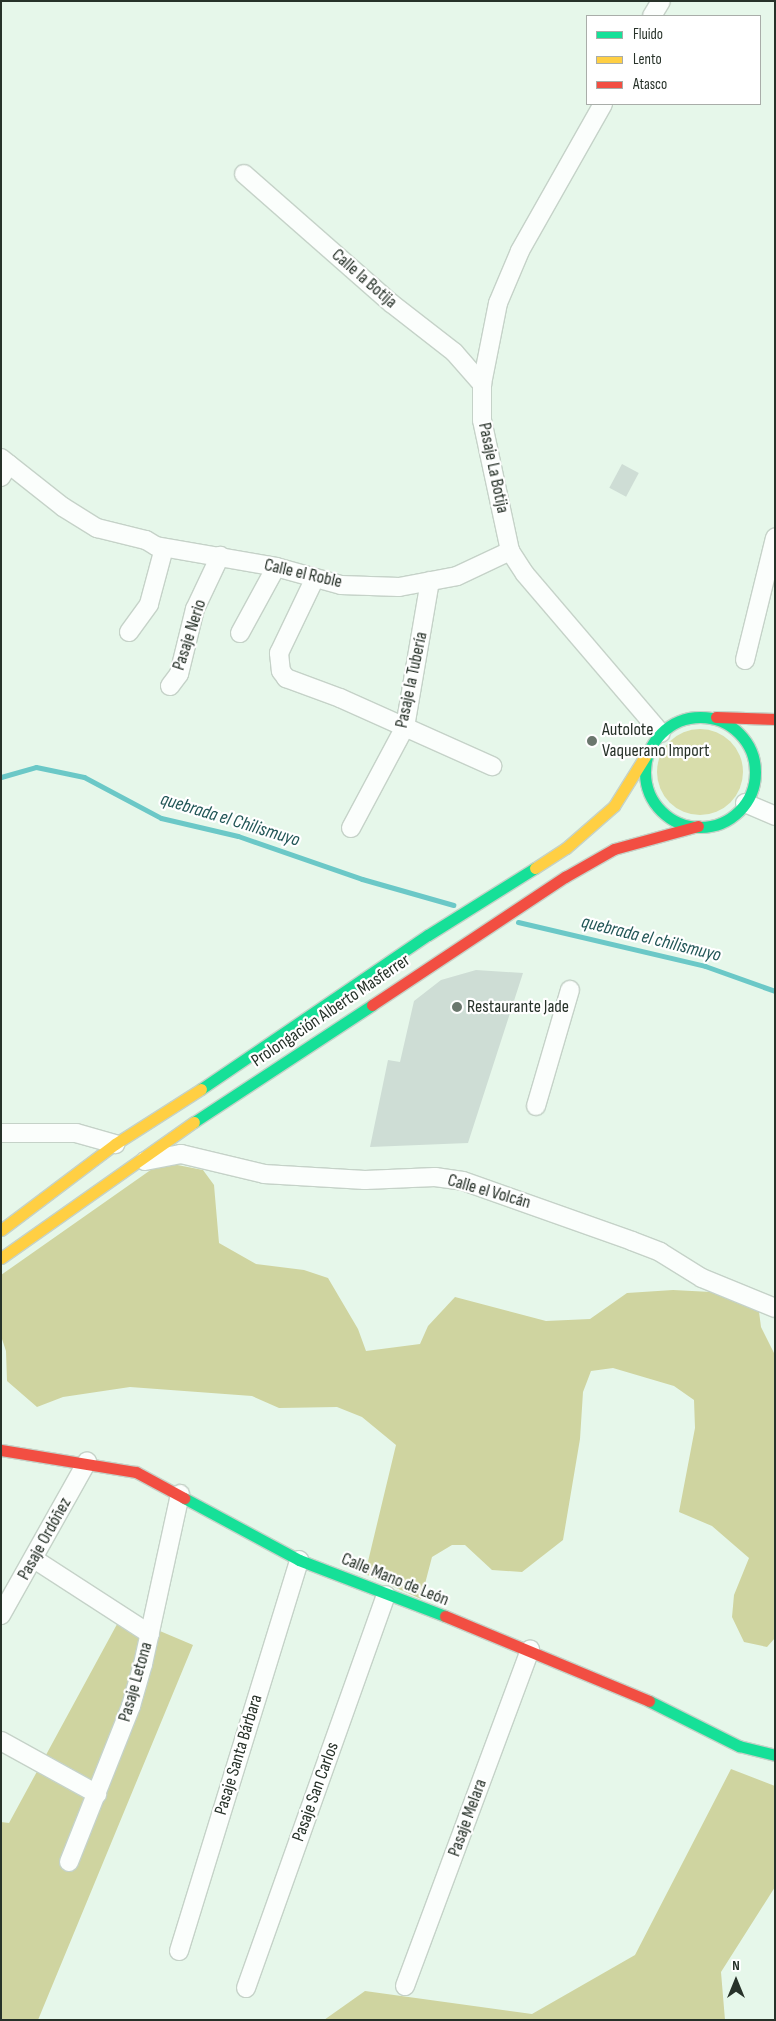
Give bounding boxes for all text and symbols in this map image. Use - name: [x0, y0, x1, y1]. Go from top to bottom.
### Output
- legend: [586, 15, 761, 105]
- text: Fluido: [633, 25, 663, 44]
- text: Lento: [633, 50, 662, 69]
- text: Atasco: [633, 75, 667, 94]
- street label: Calle la Botija: [327, 245, 401, 313]
- street label: Pasaje La Botija: [473, 421, 513, 515]
- street label: Calle el Roble: [262, 555, 344, 593]
- street label: Pasaje Nerio: [168, 597, 212, 673]
- street label: Pasaje la Tubería: [391, 630, 433, 730]
- place label: Autolote Vaquerano Import: [602, 720, 710, 762]
- marker: Autolote Vaquerano Import: [586, 735, 598, 747]
- water label: quebrada el Chilismuyo: [158, 788, 302, 852]
- water label: quebrada el chilismuyo: [579, 911, 723, 967]
- street label: Prolongación Alberto Masferrer: [248, 950, 414, 1072]
- place label: Restaurante Jade: [467, 996, 569, 1018]
- marker: Restaurante Jade: [451, 1001, 463, 1013]
- street label: Calle el Volcán: [445, 1170, 533, 1214]
- street label: Pasaje Ordóñez: [13, 1494, 77, 1584]
- street label: Calle Mano de León: [338, 1549, 452, 1611]
- street label: Pasaje Letona: [114, 1640, 158, 1724]
- street label: Pasaje Santa Bárbara: [210, 1692, 268, 1818]
- street label: Pasaje San Carlos: [288, 1739, 344, 1845]
- street label: Pasaje Melara: [444, 1776, 492, 1860]
- north arrow: [711, 1956, 761, 2006]
- text: N: [732, 1957, 740, 1974]

